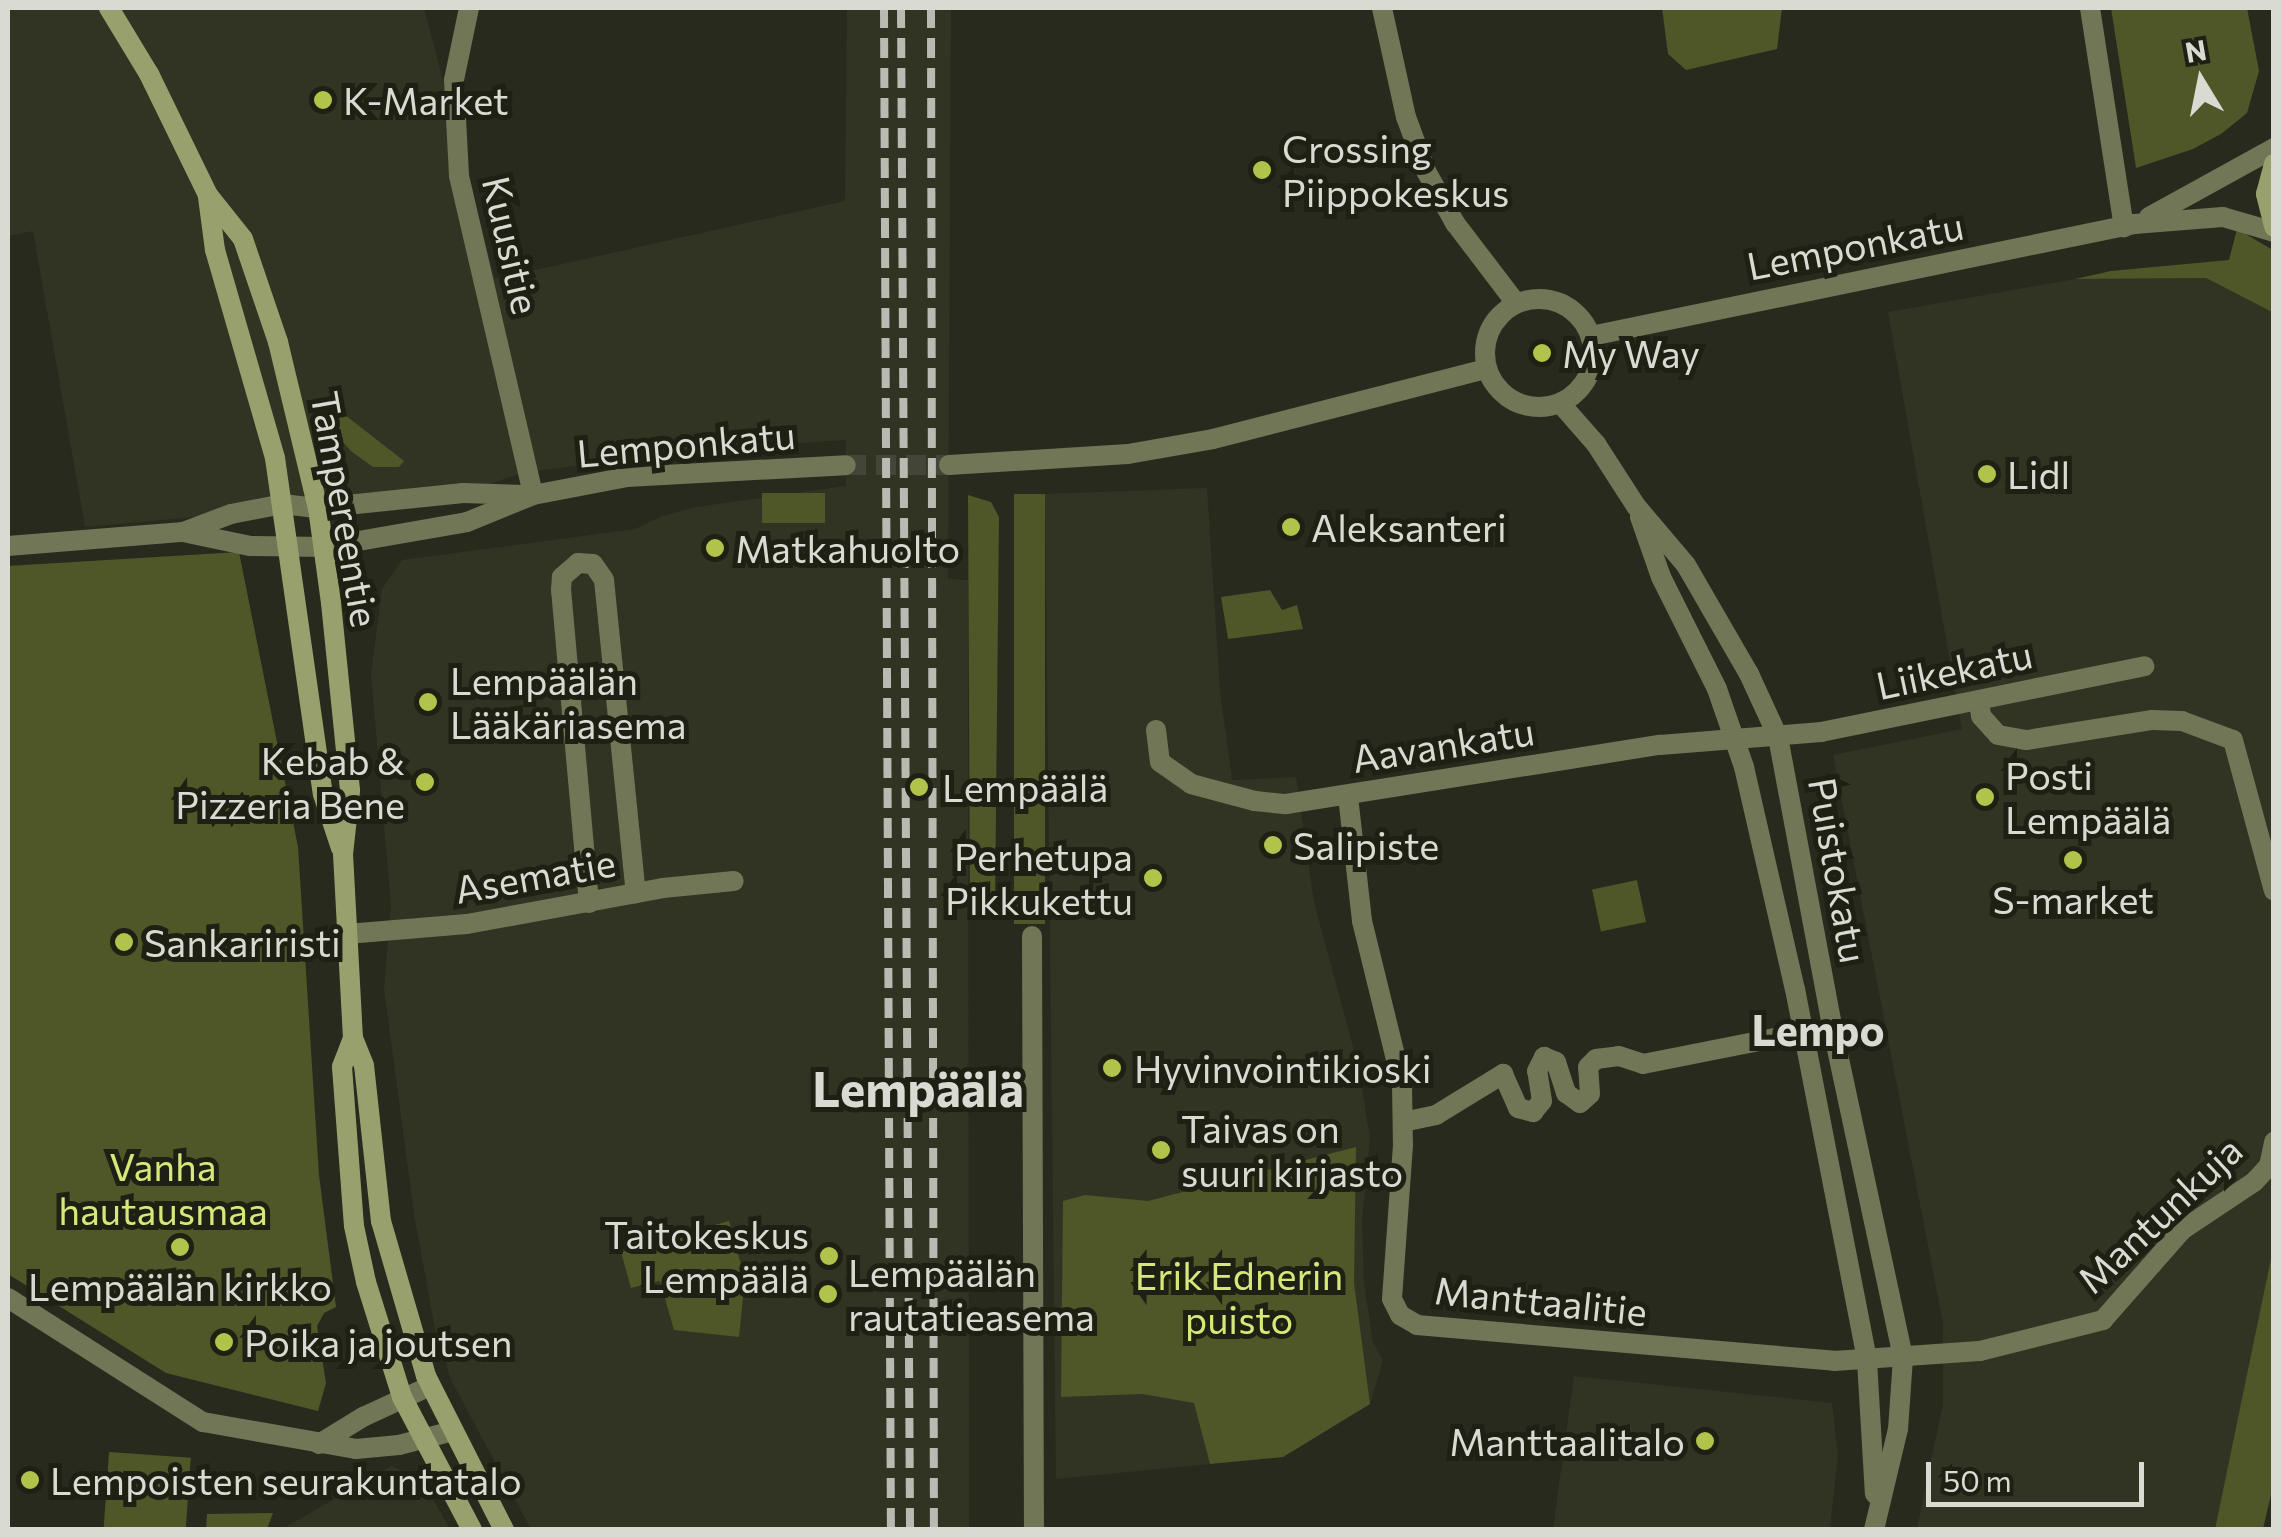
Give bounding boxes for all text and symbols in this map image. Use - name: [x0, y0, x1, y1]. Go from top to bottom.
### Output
- north arrow: [2151, 30, 2251, 130]
- text: N: [2182, 32, 2209, 69]
- place label: K-Market: [343, 77, 509, 123]
- marker: K-Market: [312, 89, 334, 111]
- place label: Crossing Piippokeskus: [1282, 125, 1509, 214]
- marker: Crossing Piippokeskus: [1251, 159, 1273, 181]
- street label: Kuusitie: [474, 172, 550, 318]
- street label: Lemponkatu: [1743, 202, 1967, 288]
- place label: My Way: [1562, 330, 1700, 376]
- marker: My Way: [1531, 342, 1553, 364]
- street label: Tampereentie: [303, 388, 389, 630]
- street label: Lemponkatu: [575, 411, 797, 475]
- place label: Lidl: [2007, 451, 2070, 497]
- marker: Lidl: [1976, 463, 1998, 485]
- place label: Aleksanteri: [1311, 504, 1507, 550]
- marker: Aleksanteri: [1280, 516, 1302, 538]
- place label: Matkahuolto: [735, 525, 960, 571]
- marker: Matkahuolto: [704, 537, 726, 559]
- street label: Liikekatu: [1872, 630, 2036, 708]
- place label: Lempäälän Lääkäriasema: [450, 657, 687, 746]
- marker: Lempäälän Lääkäriasema: [415, 689, 441, 715]
- street label: Aavankatu: [1349, 707, 1537, 781]
- place label: Kebab & Pizzeria Bene: [175, 737, 405, 826]
- place label: Posti Lempäälä: [2005, 752, 2171, 842]
- place label: Lempäälä: [942, 764, 1108, 810]
- marker: Kebab & Pizzeria Bene: [414, 771, 436, 793]
- marker: Lempäälä: [906, 774, 932, 800]
- street label: Puistokatu: [1800, 774, 1878, 966]
- marker: Posti Lempäälä: [1974, 786, 1996, 808]
- place label: Salipiste: [1293, 822, 1439, 868]
- place label: Perhetupa Pikkukettu: [945, 833, 1133, 922]
- marker: Salipiste: [1262, 834, 1284, 856]
- street label: Asematie: [451, 838, 619, 912]
- marker: S-market: [2062, 849, 2084, 871]
- marker: Perhetupa Pikkukettu: [1142, 867, 1164, 889]
- place label: S-market: [1992, 876, 2154, 922]
- place label: Sankariristi: [144, 919, 341, 965]
- marker: Sankariristi: [113, 931, 135, 953]
- district label: Lempo: [1751, 1004, 1885, 1054]
- place label: Hyvinvointikioski: [1134, 1045, 1431, 1091]
- marker: Hyvinvointikioski: [1099, 1055, 1125, 1081]
- district label: Lempäälä: [812, 1059, 1024, 1117]
- place label: Taivas on suuri kirjasto: [1181, 1105, 1403, 1194]
- street label: Mantunkuja: [2068, 1127, 2250, 1301]
- marker: Taivas on suuri kirjasto: [1150, 1139, 1172, 1161]
- park label: Vanha hautausmaa: [58, 1143, 268, 1232]
- place label: Taitokeskus Lempäälä: [604, 1211, 809, 1300]
- marker: Lempäälän kirkko: [169, 1236, 191, 1258]
- marker: Taitokeskus Lempäälä: [818, 1245, 840, 1267]
- place label: Lempäälän rautatieasema: [848, 1249, 1095, 1338]
- park label: Erik Ednerin puisto: [1135, 1252, 1343, 1342]
- place label: Lempäälän kirkko: [28, 1263, 332, 1309]
- street label: Manttaalitie: [1433, 1266, 1649, 1334]
- marker: Lempäälän rautatieasema: [817, 1283, 839, 1305]
- place label: Poika ja joutsen: [244, 1319, 513, 1365]
- marker: Poika ja joutsen: [213, 1331, 235, 1353]
- place label: Manttaalitalo: [1449, 1418, 1685, 1464]
- marker: Manttaalitalo: [1694, 1430, 1716, 1452]
- scale bar: [1931, 1442, 2148, 1504]
- place label: Lempoisten seurakuntatalo: [50, 1457, 522, 1503]
- text: 50 m: [1943, 1461, 2012, 1498]
- marker: Lempoisten seurakuntatalo: [19, 1469, 41, 1491]

